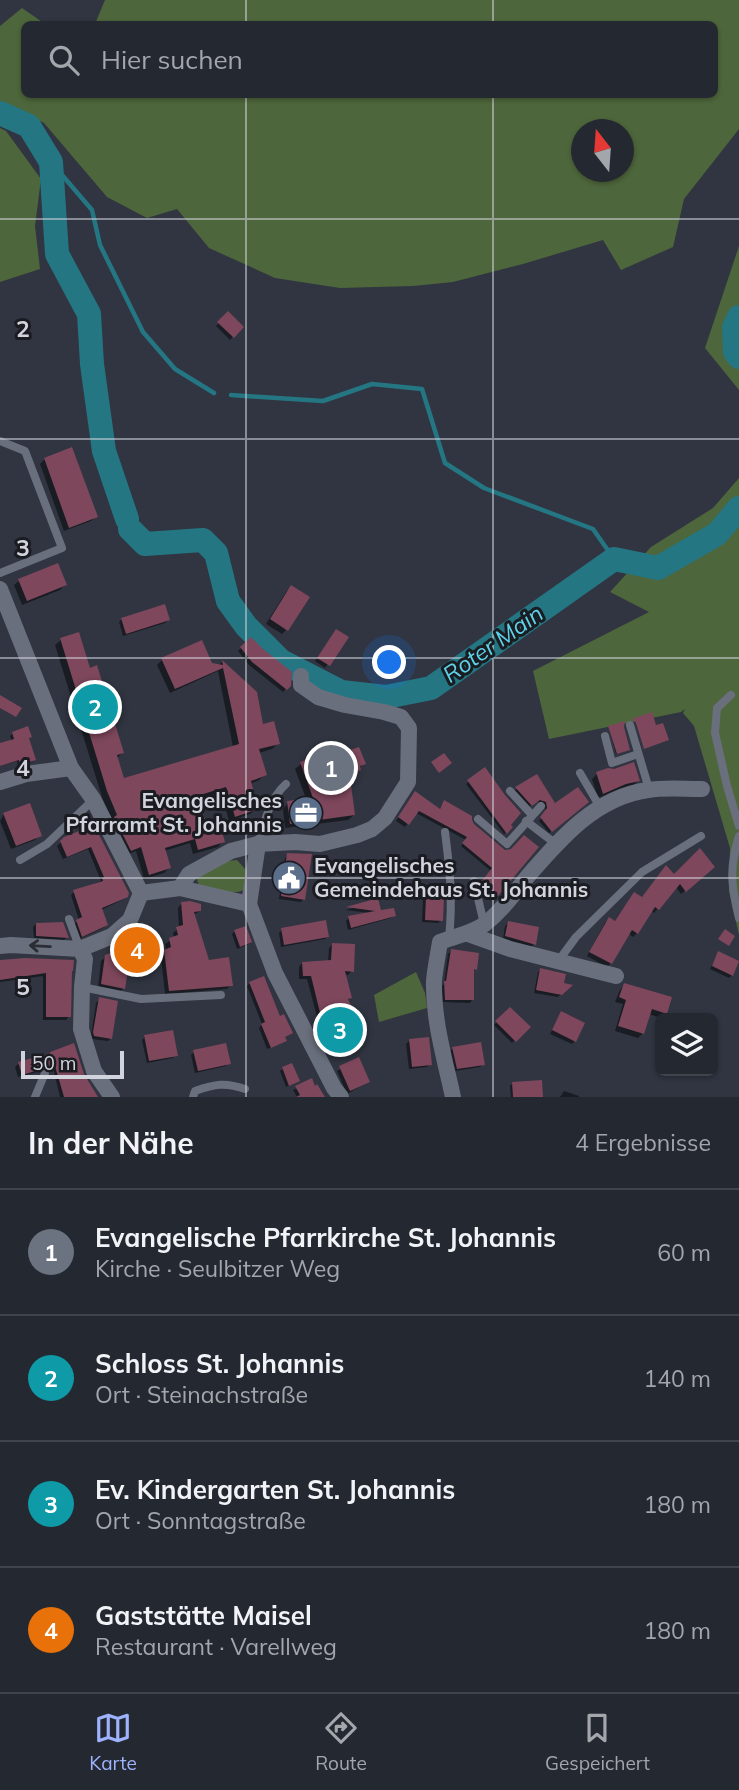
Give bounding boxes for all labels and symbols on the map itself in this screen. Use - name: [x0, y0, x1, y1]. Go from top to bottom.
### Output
- north arrow: [571, 119, 634, 182]
- text: 2: [16, 314, 30, 343]
- text: 3: [16, 533, 30, 562]
- water label: Roter Main: [437, 598, 549, 689]
- your location: [372, 645, 406, 679]
- pin: 2: [72, 681, 118, 733]
- pin: 1: [308, 742, 354, 794]
- text: 4: [16, 753, 30, 782]
- place label: Evangelisches Pfarramt St. Johannis: [66, 787, 282, 837]
- office icon: Evangelisches Pfarramt St. Johannis: [287, 794, 325, 832]
- place label: Evangelisches Gemeindehaus St. Johannis: [314, 852, 588, 902]
- public building icon: Evangelisches Gemeindehaus St. Johannis: [270, 859, 308, 897]
- pin: 4: [114, 924, 160, 976]
- one-way arrow: [29, 940, 52, 953]
- text: 5: [16, 972, 30, 1001]
- pin: 3: [317, 1004, 363, 1056]
- scale bar: [21, 1048, 124, 1080]

